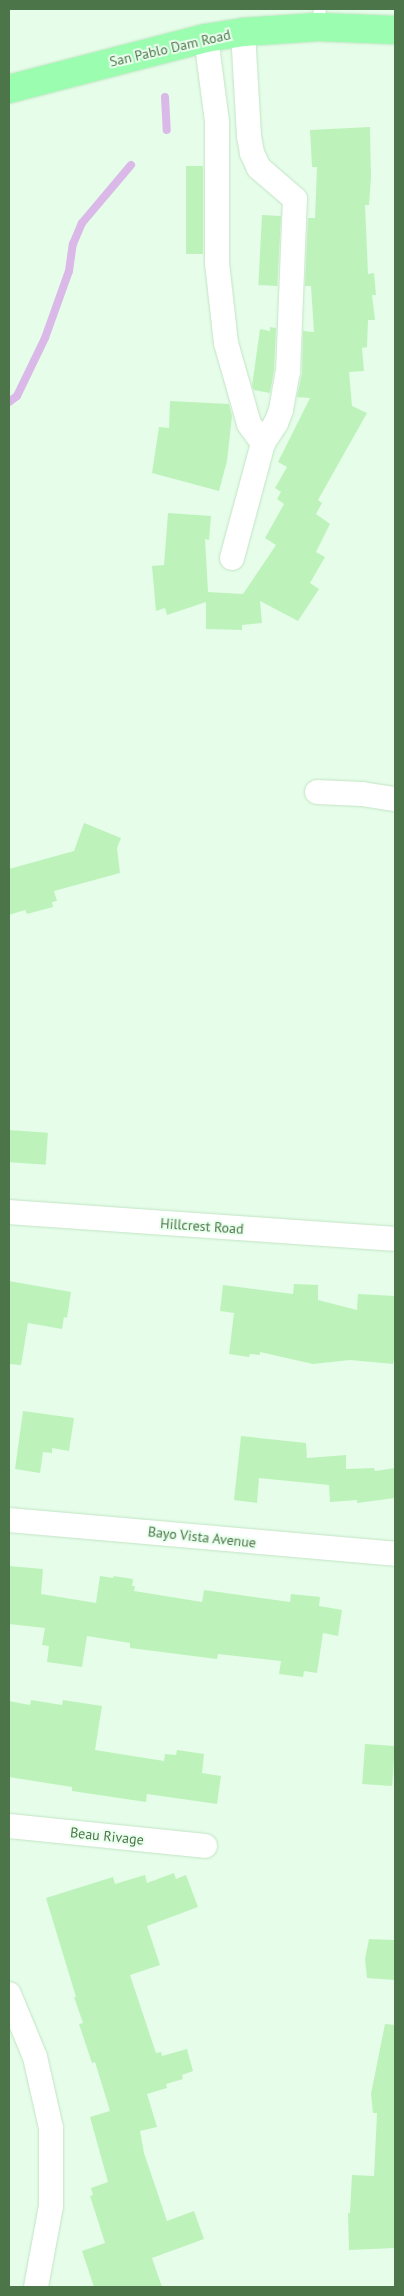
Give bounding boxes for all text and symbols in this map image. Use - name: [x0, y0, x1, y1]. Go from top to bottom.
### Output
- street label: San Pablo Dam Road: [108, 26, 232, 70]
- street label: Hillcrest Road: [160, 1215, 244, 1237]
- street label: Bayo Vista Avenue: [147, 1523, 257, 1551]
- street label: Beau Rivage: [69, 1824, 145, 1848]

